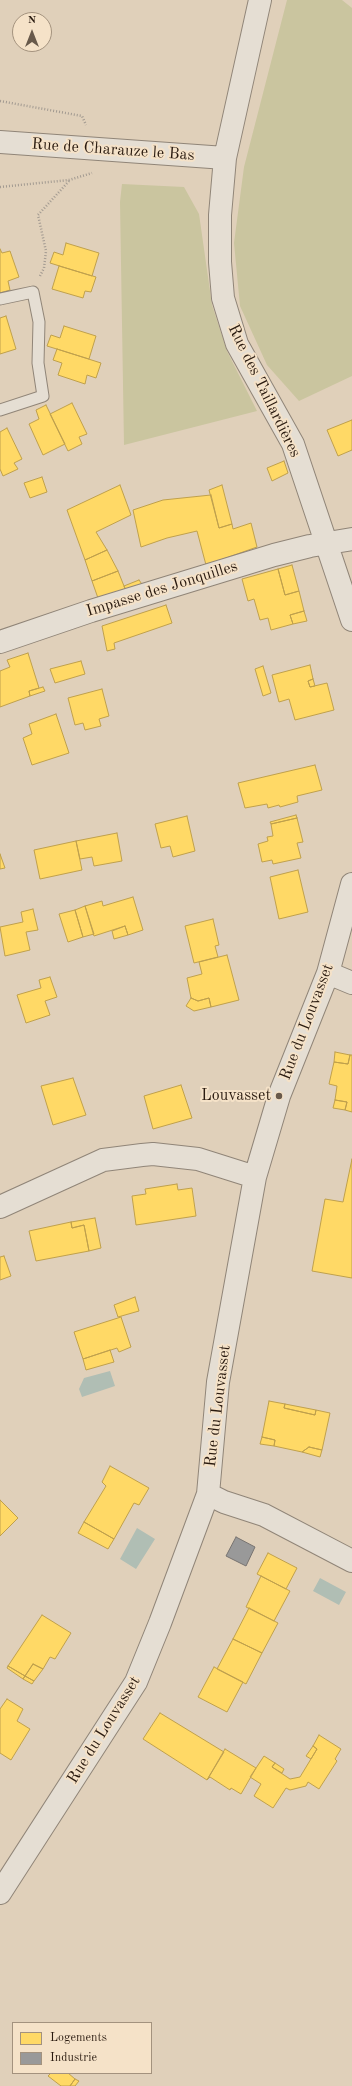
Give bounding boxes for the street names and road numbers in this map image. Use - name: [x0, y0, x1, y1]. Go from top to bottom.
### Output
- street label: Rue de Charauze le Bas: [31, 135, 195, 165]
- street label: Rue des Taillardières: [223, 321, 305, 461]
- street label: Impasse des Jonquilles: [84, 557, 240, 621]
- street label: Rue du Louvasset: [276, 961, 338, 1083]
- street label: Rue du Louvasset: [201, 1344, 235, 1468]
- street label: Rue du Louvasset: [63, 1673, 145, 1787]

